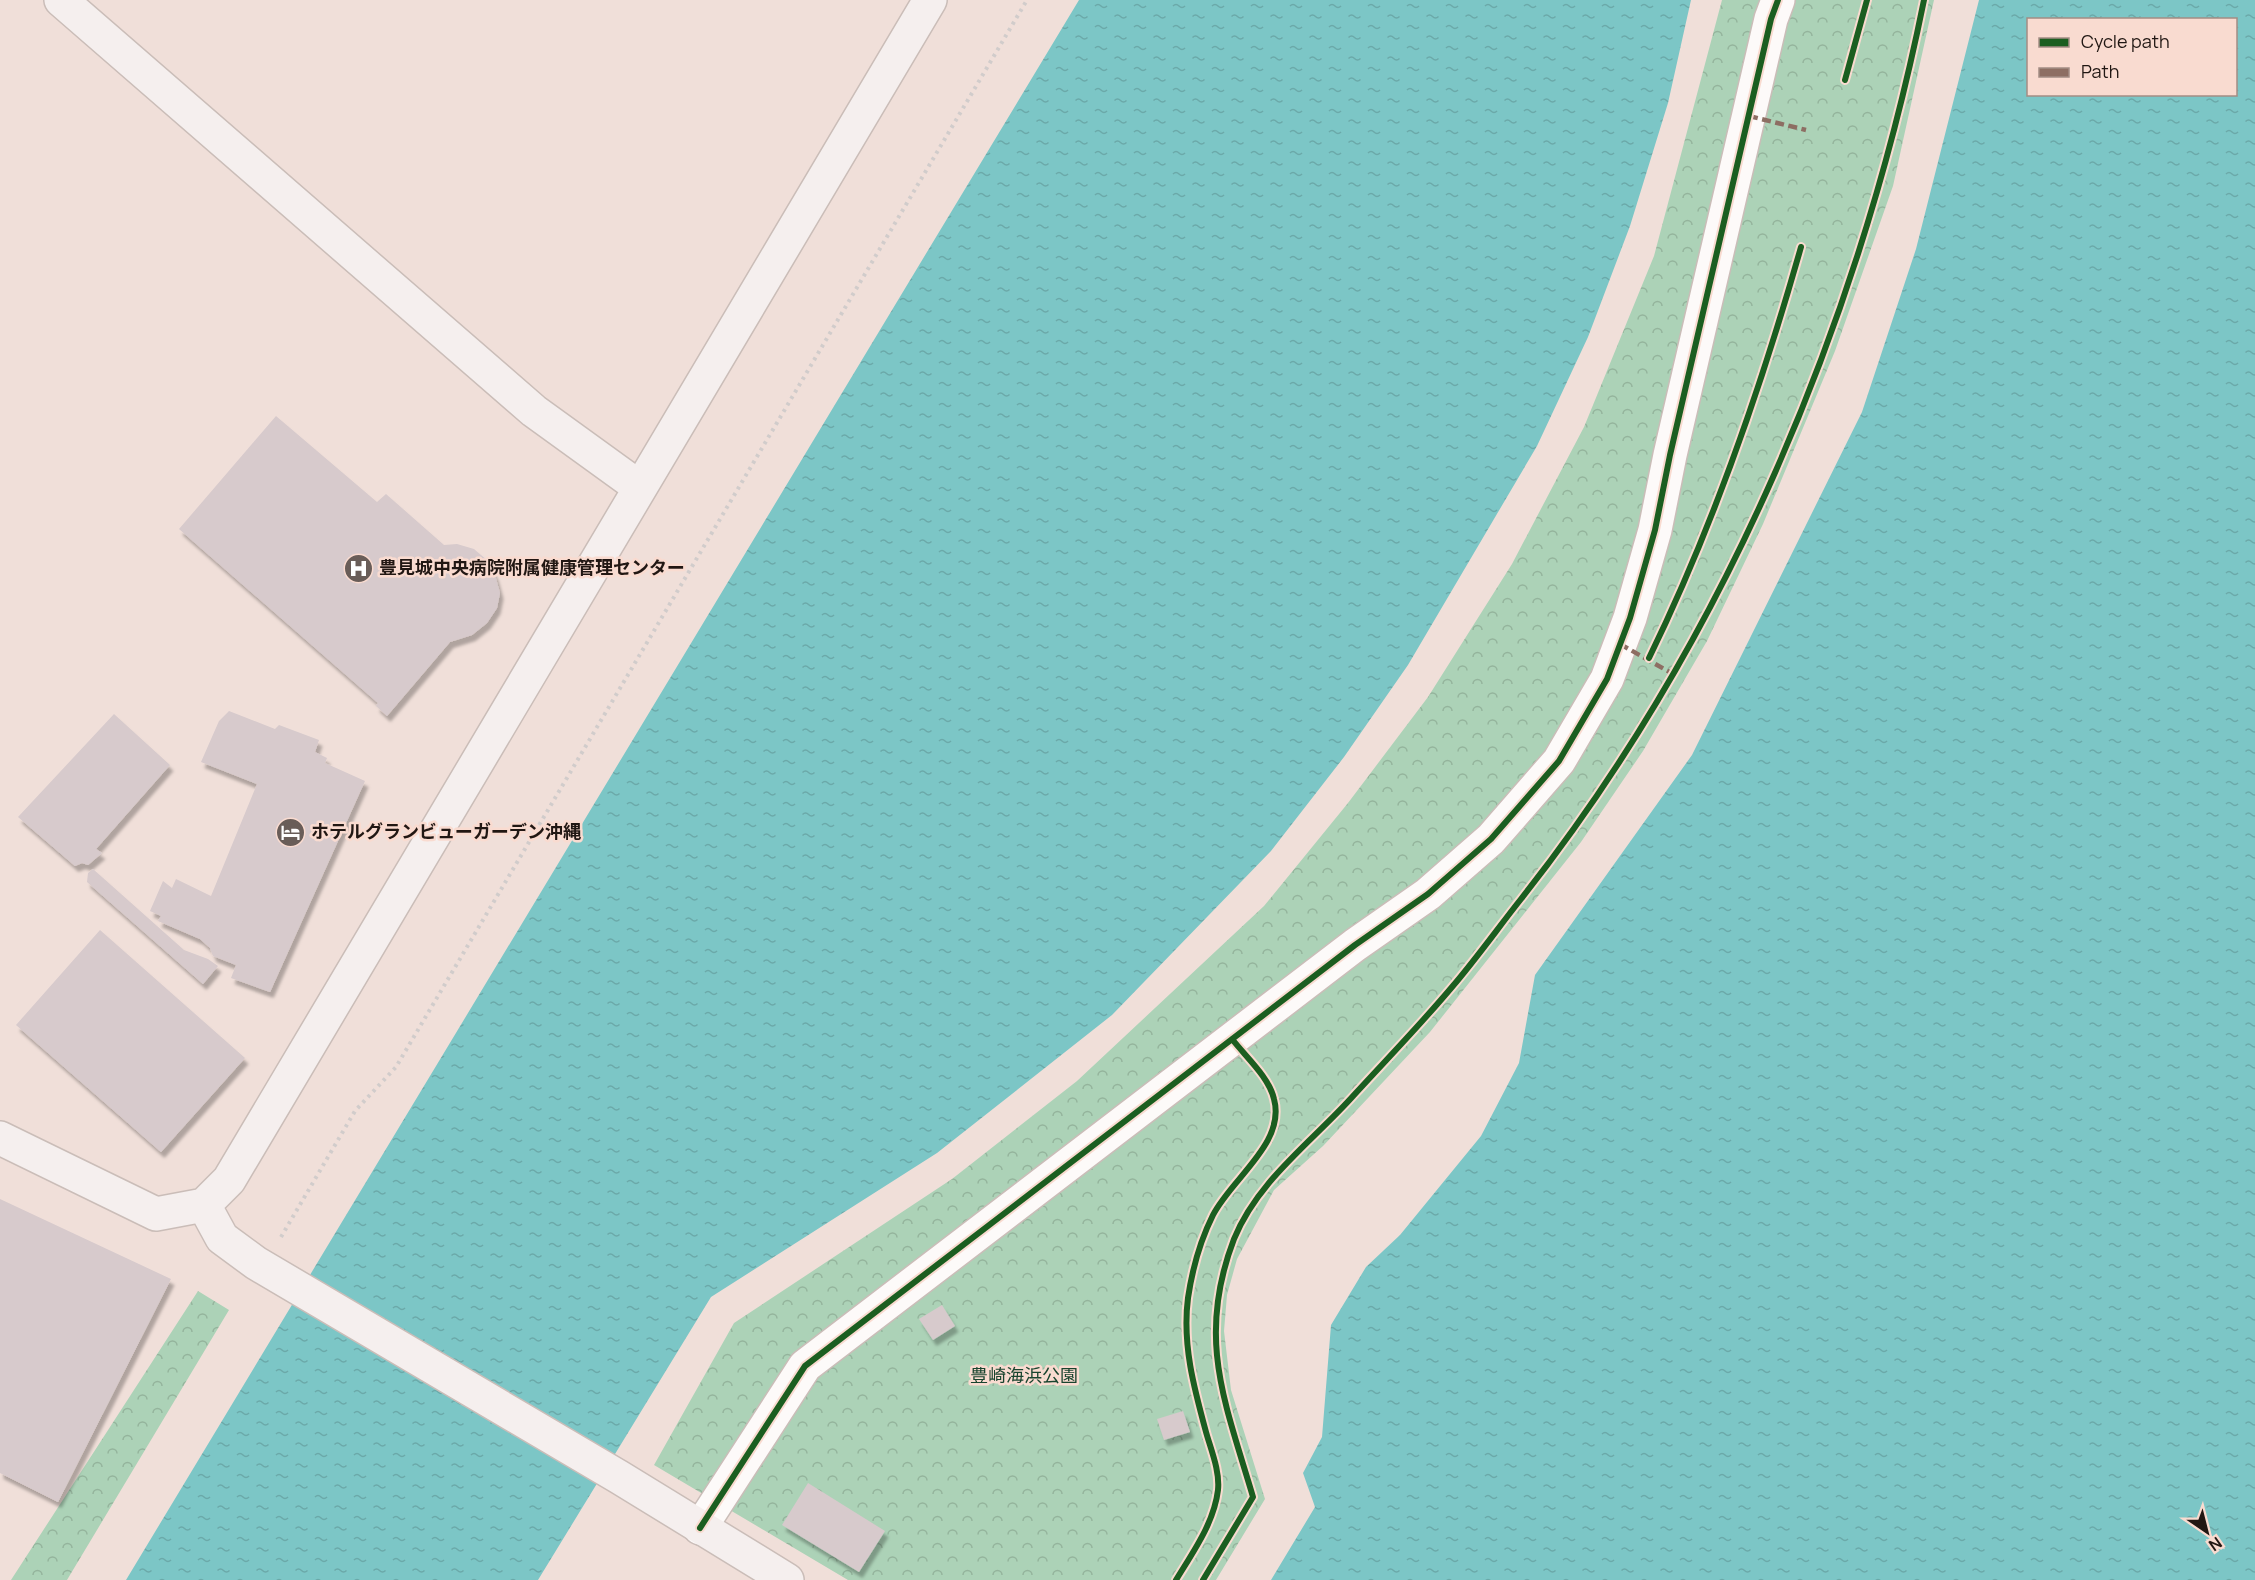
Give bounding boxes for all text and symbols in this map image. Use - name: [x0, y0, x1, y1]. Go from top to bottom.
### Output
- legend: [2027, 18, 2237, 96]
- text: Cycle path: [2081, 29, 2170, 53]
- text: Path: [2081, 59, 2119, 83]
- hospital icon: 豊見城中央病院附属健康管理センター: [342, 552, 374, 584]
- place label: 豊見城中央病院附属健康管理センター: [379, 555, 685, 579]
- hotel icon: ホテルグランビューガーデン沖縄: [274, 816, 306, 848]
- place label: ホテルグランビューガーデン沖縄: [311, 819, 581, 843]
- park label: 豊崎海浜公園: [970, 1363, 1078, 1387]
- north arrow: [2177, 1502, 2237, 1562]
- text: N: [2205, 1532, 2227, 1557]

